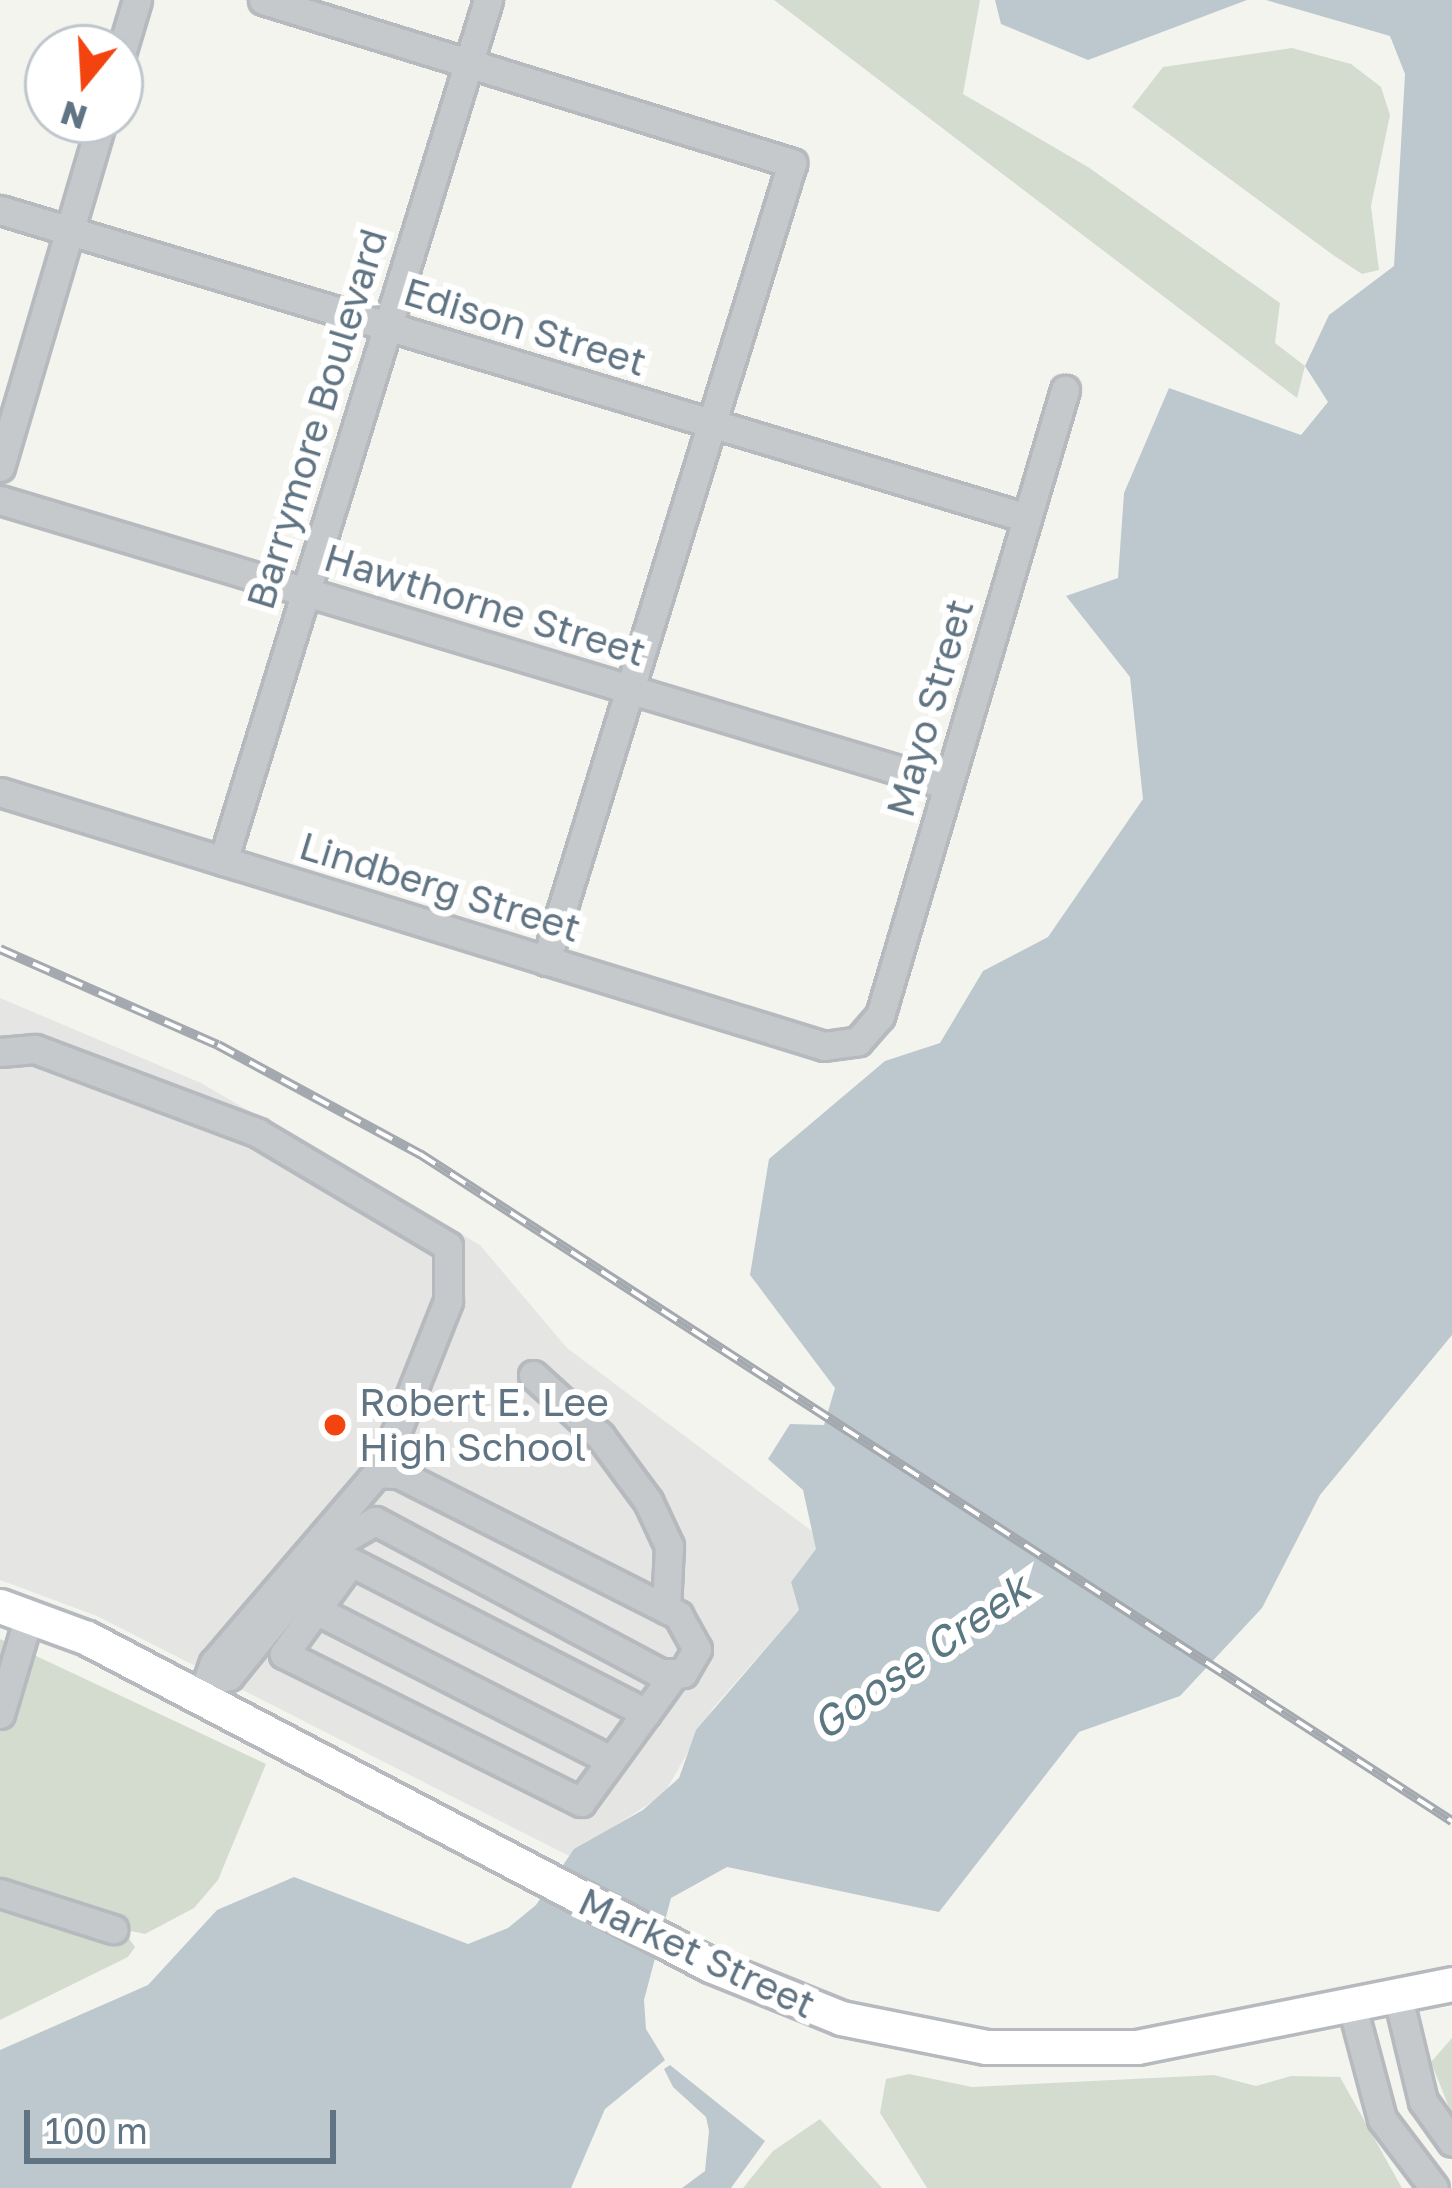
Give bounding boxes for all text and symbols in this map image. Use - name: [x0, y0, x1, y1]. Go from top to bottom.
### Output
- north arrow: [24, 24, 144, 144]
- text: N: [56, 93, 92, 138]
- street label: Barrymore Boulevard: [237, 223, 397, 615]
- street label: Edison Street: [398, 268, 652, 386]
- street label: Hawthorne Street: [319, 534, 651, 676]
- street label: Mayo Street: [877, 594, 983, 822]
- street label: Lindberg Street: [294, 822, 586, 952]
- place label: Robert E. Lee High School: [359, 1380, 609, 1471]
- marker: Robert E. Lee High School: [322, 1412, 348, 1438]
- water label: Goose Creek: [801, 1562, 1039, 1750]
- street label: Market Street: [571, 1878, 823, 2028]
- scale bar: [30, 2086, 342, 2160]
- text: 100 m: [45, 2109, 148, 2152]

